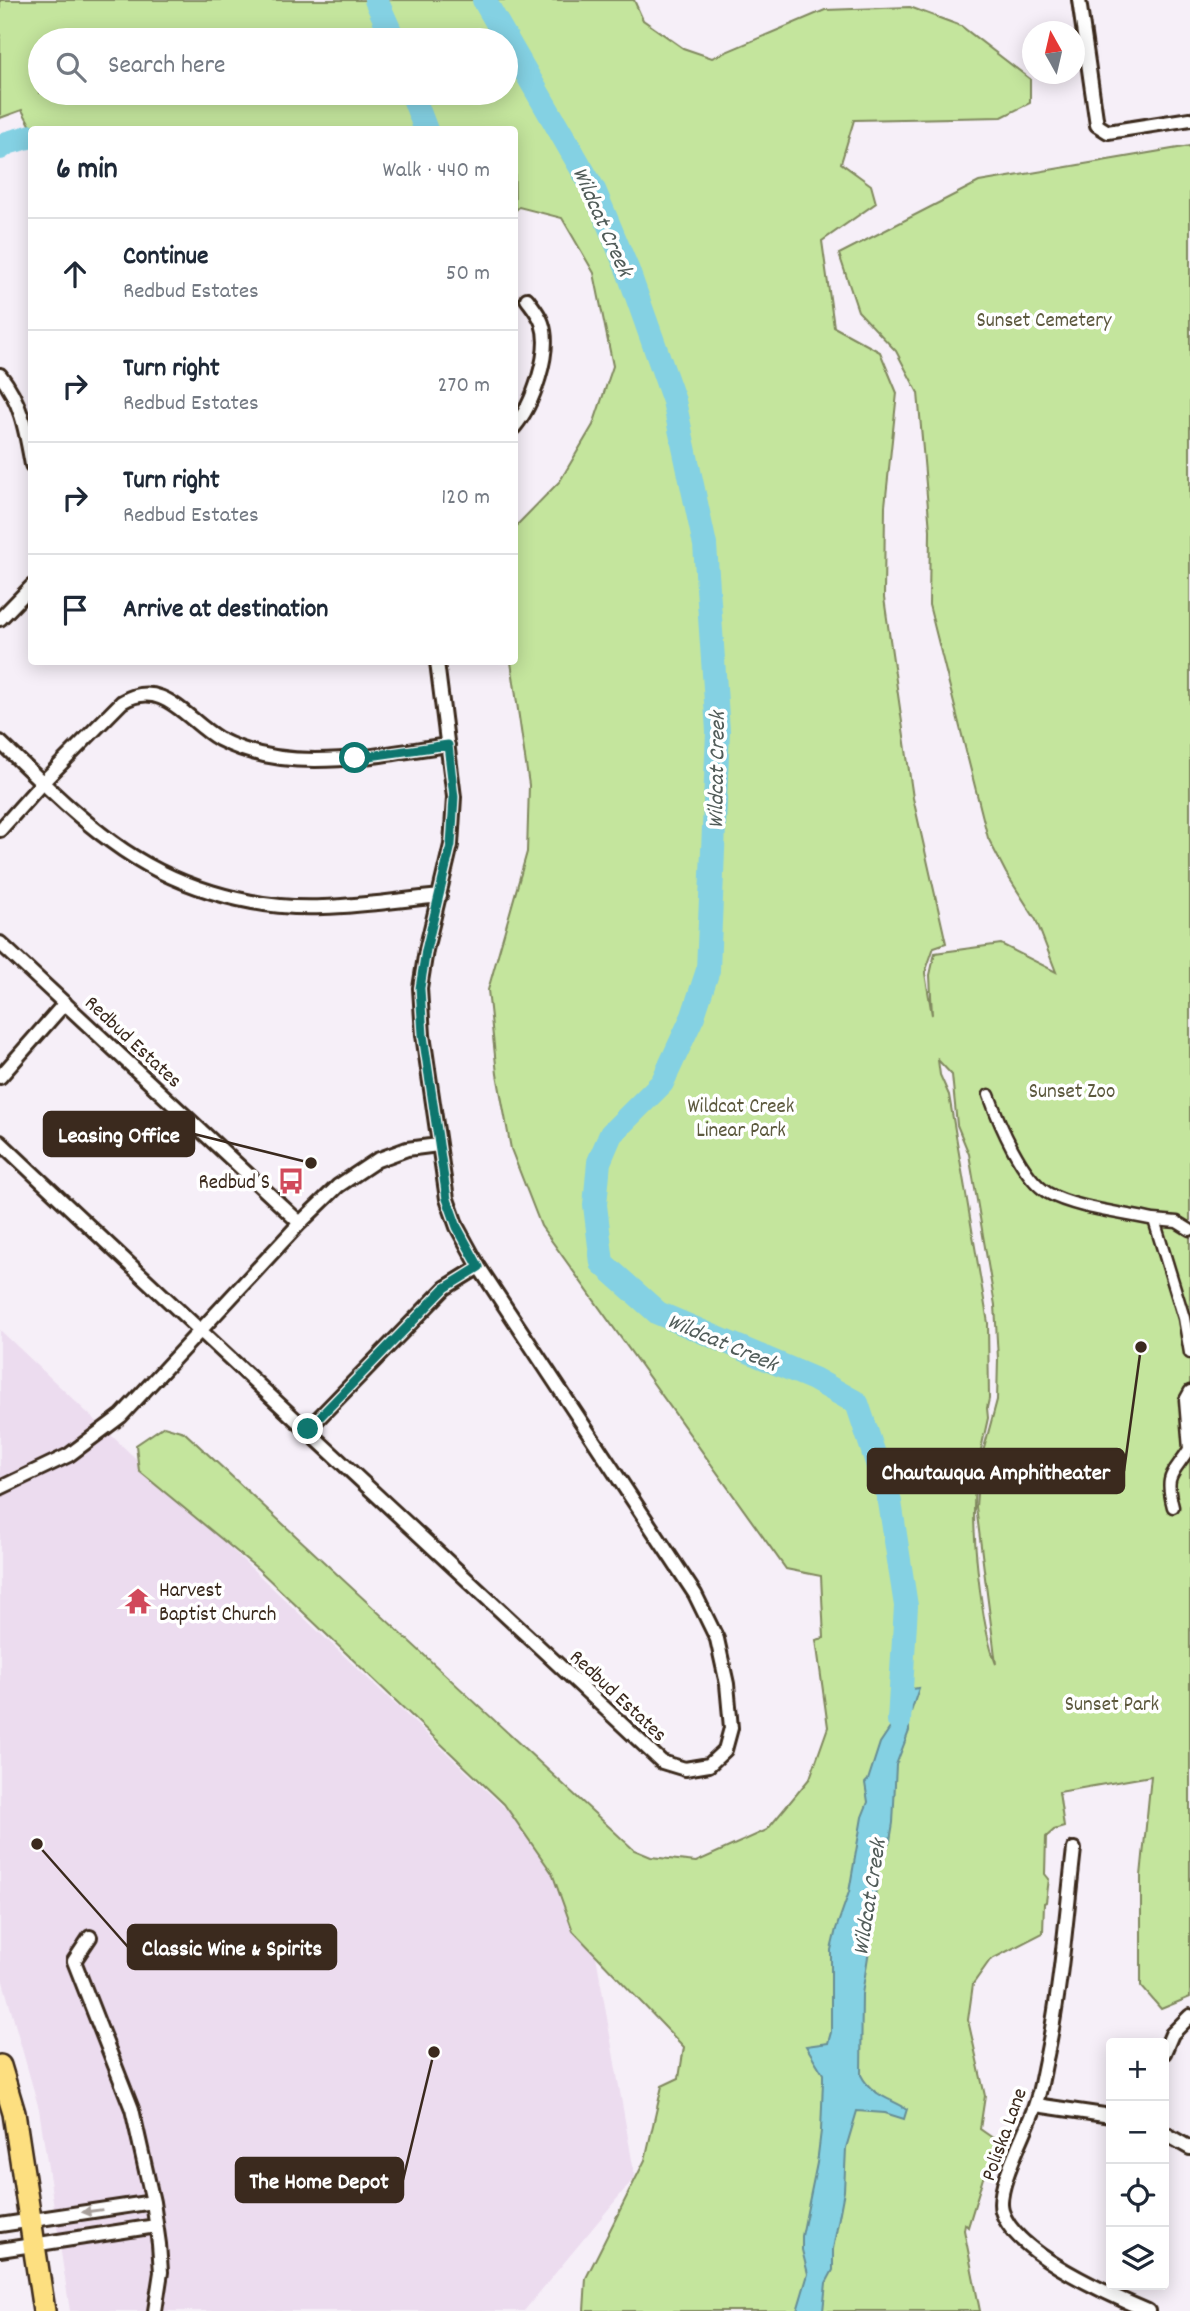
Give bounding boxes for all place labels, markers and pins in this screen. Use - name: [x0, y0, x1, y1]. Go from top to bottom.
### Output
- callout: Leasing Office: [44, 1112, 194, 1156]
- bus stop icon: Redbud S: [276, 1166, 306, 1196]
- place label: Redbud S: [199, 1169, 270, 1199]
- callout: Chautauqua Amphitheater: [868, 1449, 1124, 1493]
- place label: Harvest Baptist Church: [159, 1577, 276, 1631]
- temple icon: Harvest Baptist Church: [123, 1586, 153, 1616]
- callout: Classic Wine & Spirits: [128, 1925, 336, 1969]
- callout: The Home Depot: [236, 2158, 403, 2202]

